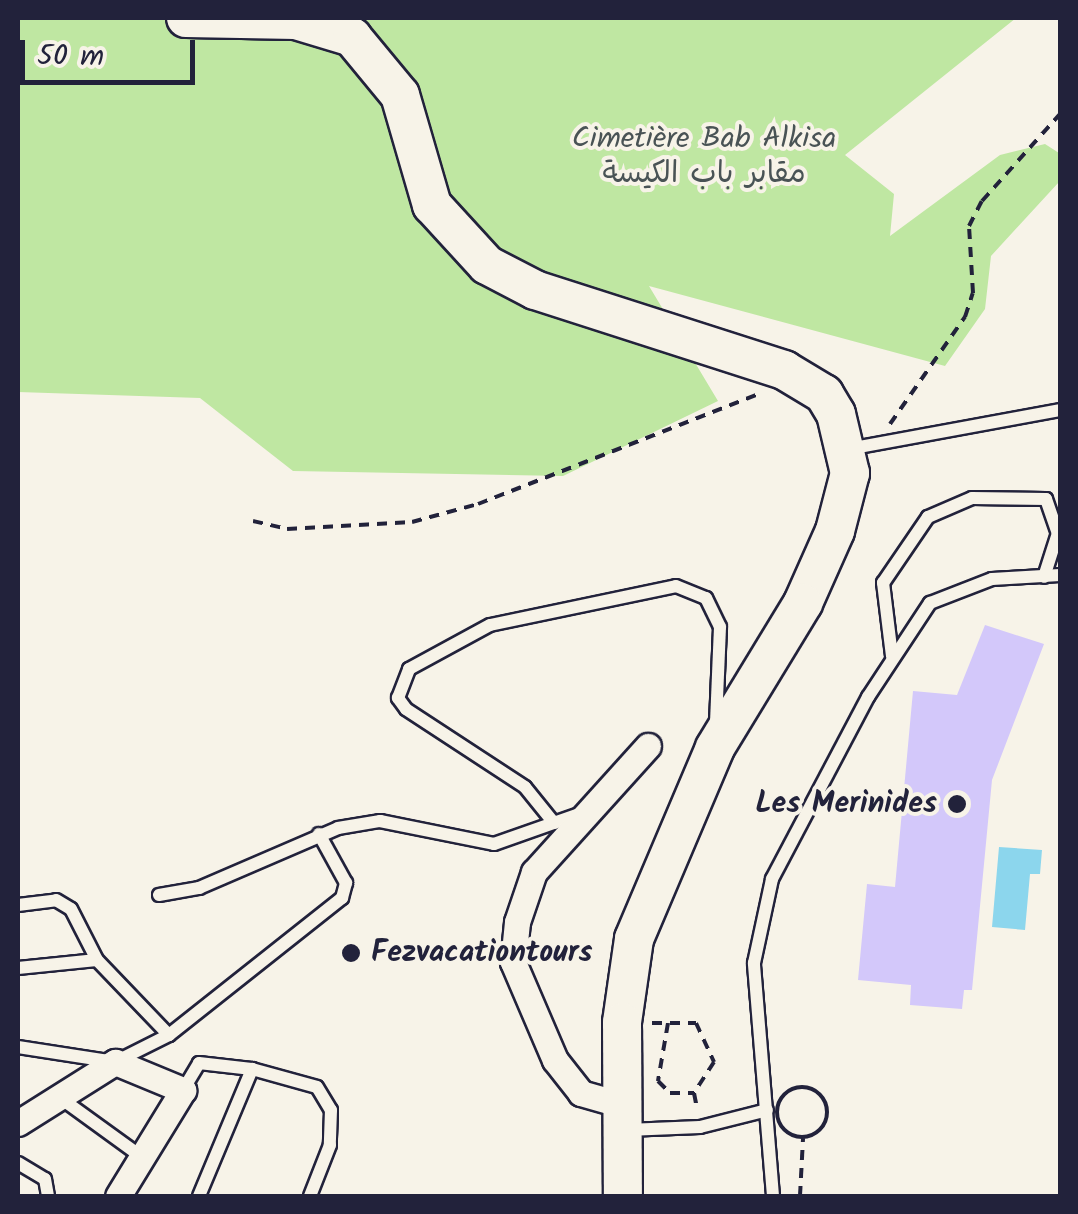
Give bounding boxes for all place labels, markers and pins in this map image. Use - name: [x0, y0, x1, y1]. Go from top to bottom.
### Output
- place label: Les Merinides: [755, 786, 937, 822]
- marker: Les Merinides: [946, 793, 968, 815]
- place label: Fezvacationtours: [371, 935, 593, 971]
- marker: Fezvacationtours: [340, 942, 362, 964]

